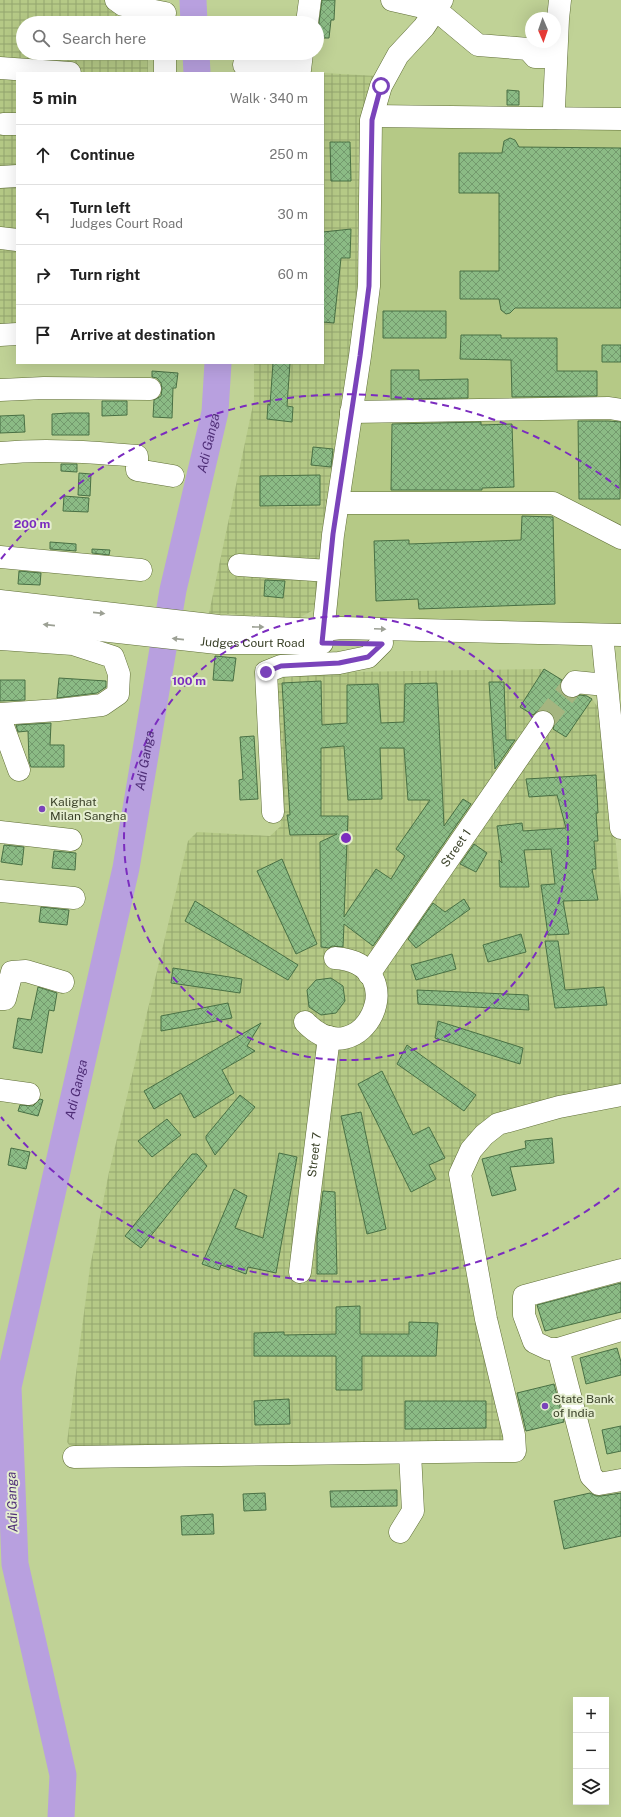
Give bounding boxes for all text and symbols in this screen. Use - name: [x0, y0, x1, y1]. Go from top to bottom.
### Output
- north arrow: [525, 12, 561, 48]
- search box: [16, 16, 324, 60]
- icon: search: [30, 27, 52, 49]
- text: Search here: [62, 30, 146, 47]
- route start: [372, 77, 390, 95]
- text: 5 min: [32, 88, 77, 108]
- text: Walk · 340 m: [230, 91, 308, 106]
- icon: ahead: [32, 144, 54, 166]
- text: Continue: [70, 146, 135, 163]
- text: 250 m: [270, 147, 308, 162]
- text: Turn left: [70, 199, 131, 216]
- icon: left: [32, 204, 54, 226]
- text: 30 m: [278, 207, 308, 222]
- text: Judges Court Road: [70, 216, 183, 231]
- icon: right: [32, 264, 54, 286]
- text: Turn right: [70, 266, 140, 283]
- text: 60 m: [278, 267, 308, 282]
- icon: arrive: [32, 324, 54, 346]
- text: Arrive at destination: [70, 326, 215, 343]
- water label: Adi Ganga: [193, 412, 222, 474]
- text: 200 m: [14, 517, 50, 531]
- one-way arrow: [93, 610, 105, 616]
- one-way arrow: [43, 622, 55, 628]
- one-way arrow: [252, 624, 265, 630]
- one-way arrow: [374, 626, 387, 632]
- street label: Judges Court Road: [200, 634, 305, 650]
- one-way arrow: [172, 636, 184, 642]
- route end: [257, 663, 275, 681]
- text: 100 m: [172, 674, 206, 688]
- water label: Adi Ganga: [132, 729, 157, 791]
- place label: Kalighat Milan Sangha: [50, 795, 126, 823]
- marker: Kalighat Milan Sangha: [37, 804, 47, 814]
- street label: Street 1: [438, 826, 474, 870]
- centre of rings: [339, 831, 353, 845]
- water label: Adi Ganga: [62, 1058, 90, 1120]
- street label: Street 7: [305, 1132, 324, 1178]
- place label: State Bank of India: [553, 1392, 615, 1420]
- marker: State Bank of India: [540, 1401, 550, 1411]
- water label: Adi Ganga: [3, 1471, 21, 1532]
- map controls: [573, 1697, 609, 1805]
- button: +: [573, 1697, 609, 1733]
- button: −: [573, 1733, 609, 1769]
- button: layers: [573, 1769, 609, 1805]

